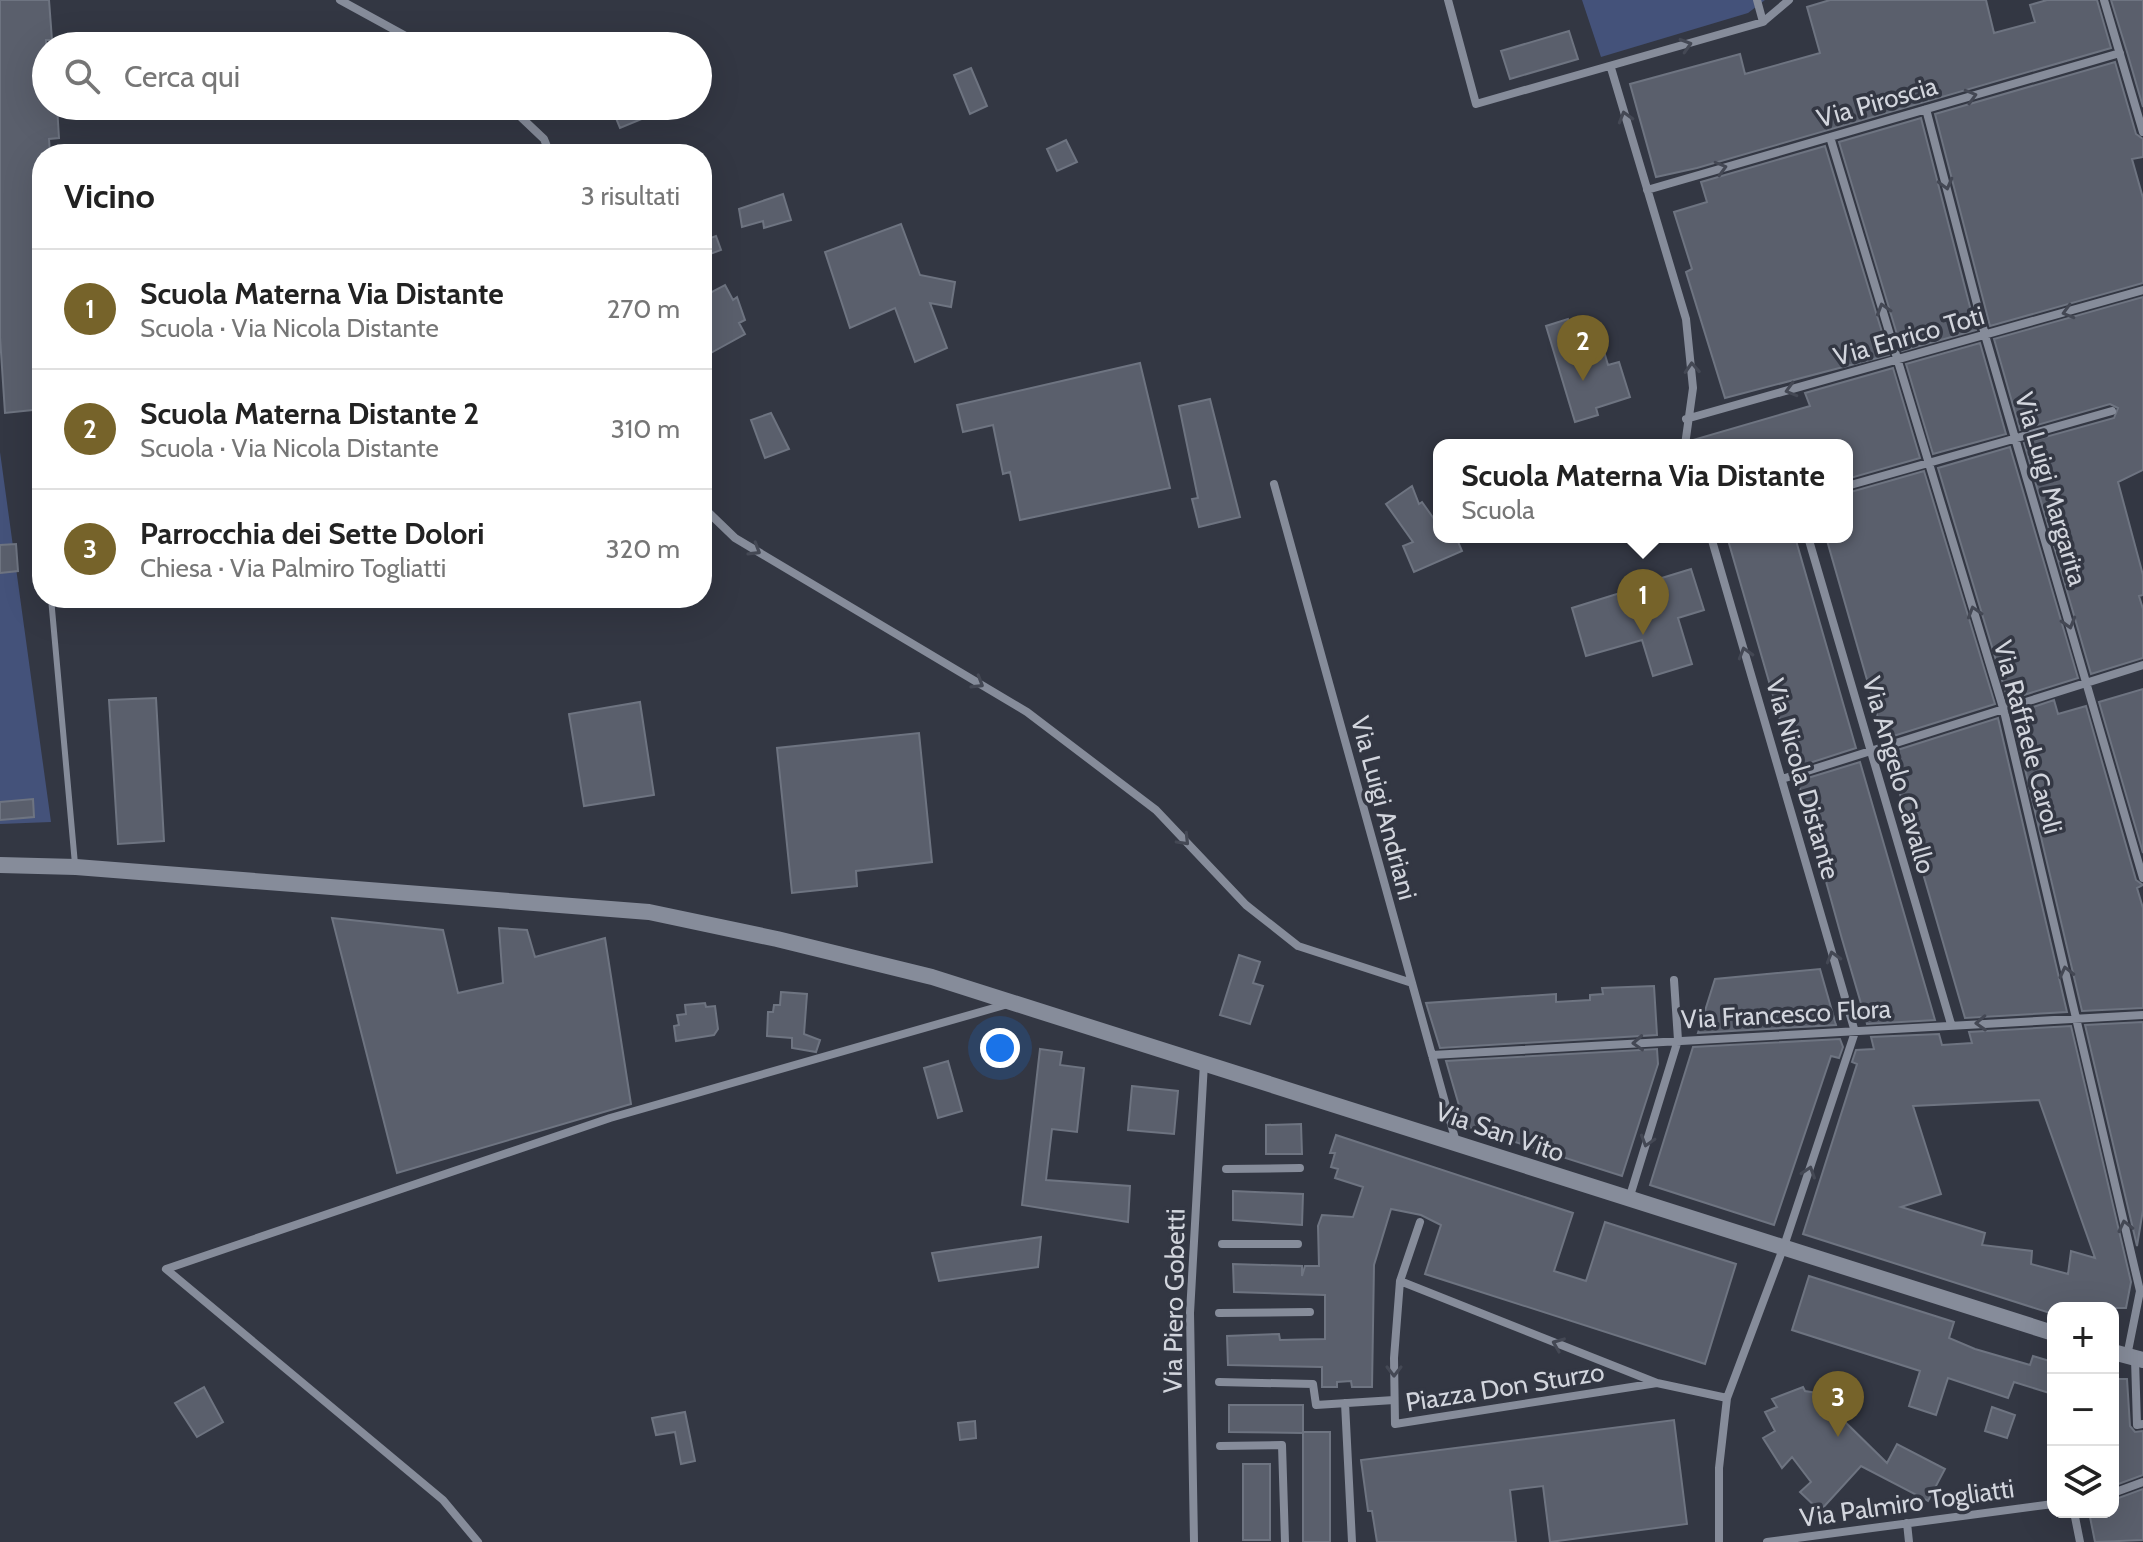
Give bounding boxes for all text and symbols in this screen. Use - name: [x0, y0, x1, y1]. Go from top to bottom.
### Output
- search box: [32, 32, 712, 120]
- one-way arrow: [1679, 38, 1693, 54]
- icon: search: [60, 54, 104, 98]
- text: Cerca qui: [124, 58, 240, 95]
- street label: Via Piroscia: [1813, 69, 1941, 134]
- one-way arrow: [1964, 89, 1978, 105]
- one-way arrow: [1618, 111, 1634, 125]
- one-way arrow: [1714, 161, 1728, 177]
- text: Vicino: [64, 175, 155, 217]
- one-way arrow: [1936, 177, 1953, 191]
- text: 3 risultati: [581, 180, 680, 212]
- text: Scuola Materna Via Distante: [140, 275, 504, 312]
- text: 1: [85, 293, 95, 325]
- text: 270 m: [607, 293, 680, 325]
- street label: Via Enrico Toti: [1830, 299, 1988, 373]
- one-way arrow: [1876, 303, 1892, 317]
- one-way arrow: [2062, 303, 2075, 319]
- text: Scuola · Via Nicola Distante: [140, 312, 439, 344]
- pin: 2: [1557, 315, 1609, 381]
- one-way arrow: [1683, 361, 1700, 374]
- one-way arrow: [1784, 381, 1798, 397]
- street label: Via Luigi Margarita: [2008, 389, 2094, 590]
- text: Scuola Materna Distante 2: [140, 395, 479, 432]
- text: 2: [83, 413, 97, 445]
- text: 310 m: [611, 413, 680, 445]
- text: Scuola · Via Nicola Distante: [140, 432, 439, 464]
- popup: [1433, 439, 1853, 543]
- text: Scuola Materna Via Distante: [1461, 457, 1825, 494]
- text: Scuola: [1461, 494, 1535, 526]
- text: Parrocchia dei Sette Dolori: [140, 515, 484, 552]
- text: 3: [83, 533, 97, 565]
- text: 320 m: [606, 533, 680, 565]
- one-way arrow: [746, 540, 761, 555]
- text: Chiesa · Via Palmiro Togliatti: [140, 552, 446, 584]
- pin: 1: [1617, 569, 1669, 635]
- one-way arrow: [1967, 605, 1983, 619]
- one-way arrow: [2059, 616, 2076, 630]
- street label: Via Raffaele Caroli: [1987, 637, 2069, 837]
- one-way arrow: [1738, 647, 1754, 660]
- one-way arrow: [969, 673, 984, 689]
- street label: Via Angelo Cavallo: [1856, 673, 1942, 877]
- street label: Via Nicola Distante: [1759, 675, 1847, 883]
- street label: Via Luigi Andriani: [1344, 713, 1424, 903]
- one-way arrow: [1175, 831, 1190, 845]
- one-way arrow: [1826, 950, 1842, 964]
- one-way arrow: [2058, 966, 2075, 980]
- street label: Via Francesco Flora: [1680, 992, 1892, 1035]
- one-way arrow: [1974, 1015, 1987, 1032]
- your location: [980, 1028, 1020, 1068]
- one-way arrow: [1631, 1034, 1644, 1051]
- street label: Via San Vito: [1431, 1095, 1569, 1169]
- one-way arrow: [1640, 1134, 1656, 1148]
- one-way arrow: [1799, 1165, 1815, 1179]
- street label: Via Piero Gobetti: [1156, 1208, 1192, 1394]
- one-way arrow: [2117, 1219, 2134, 1233]
- map controls: [2047, 1302, 2119, 1518]
- button: +: [2047, 1302, 2119, 1374]
- one-way arrow: [1552, 1337, 1566, 1354]
- street label: Piazza Don Sturzo: [1403, 1356, 1607, 1418]
- one-way arrow: [1385, 1365, 1403, 1378]
- pin: 3: [1812, 1371, 1864, 1437]
- button: −: [2047, 1374, 2119, 1446]
- button: layers: [2047, 1446, 2119, 1518]
- street label: Via Palmiro Togliatti: [1798, 1472, 2016, 1534]

